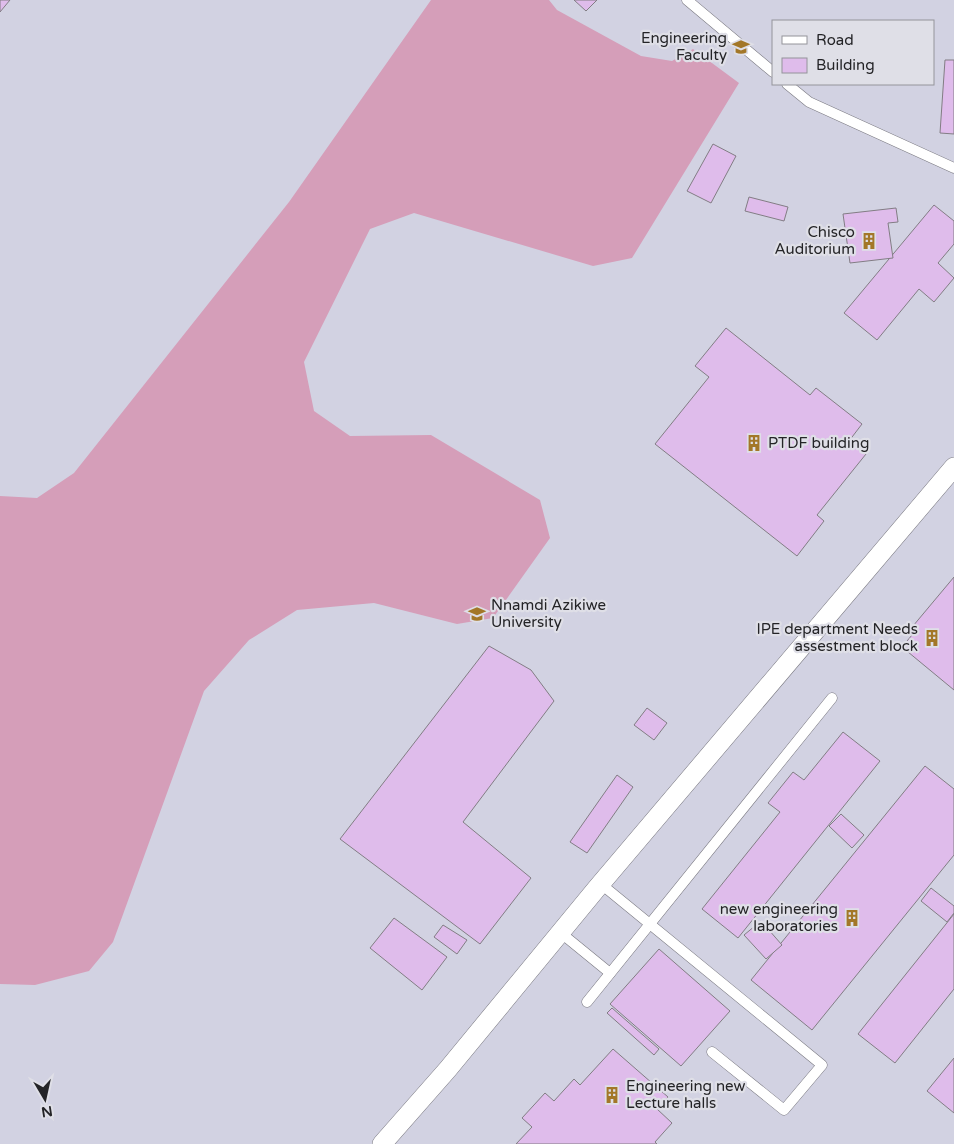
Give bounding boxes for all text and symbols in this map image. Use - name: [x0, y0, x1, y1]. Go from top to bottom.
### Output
- legend: [772, 20, 934, 85]
- place label: Engineering Faculty: [641, 29, 727, 64]
- text: Road: [816, 31, 854, 49]
- school or university icon: Engineering Faculty: [731, 37, 751, 57]
- text: Building: [816, 56, 875, 74]
- place label: Chisco Auditorium: [775, 223, 855, 258]
- building icon: Chisco Auditorium: [859, 231, 879, 251]
- building icon: PTDF building: [744, 433, 764, 453]
- place label: PTDF building: [768, 434, 869, 452]
- place label: Nnamdi Azikiwe University: [491, 596, 606, 631]
- school or university icon: Nnamdi Azikiwe University: [467, 604, 487, 624]
- place label: IPE department Needs assestment block: [757, 620, 918, 655]
- building icon: IPE department Needs assestment block: [922, 628, 942, 648]
- place label: new engineering laboratories: [720, 900, 838, 935]
- building icon: new engineering laboratories: [842, 908, 862, 928]
- north arrow: [20, 1074, 70, 1124]
- place label: Engineering new Lecture halls: [626, 1077, 745, 1112]
- building icon: Engineering new Lecture halls: [602, 1085, 622, 1105]
- text: N: [40, 1102, 54, 1121]

